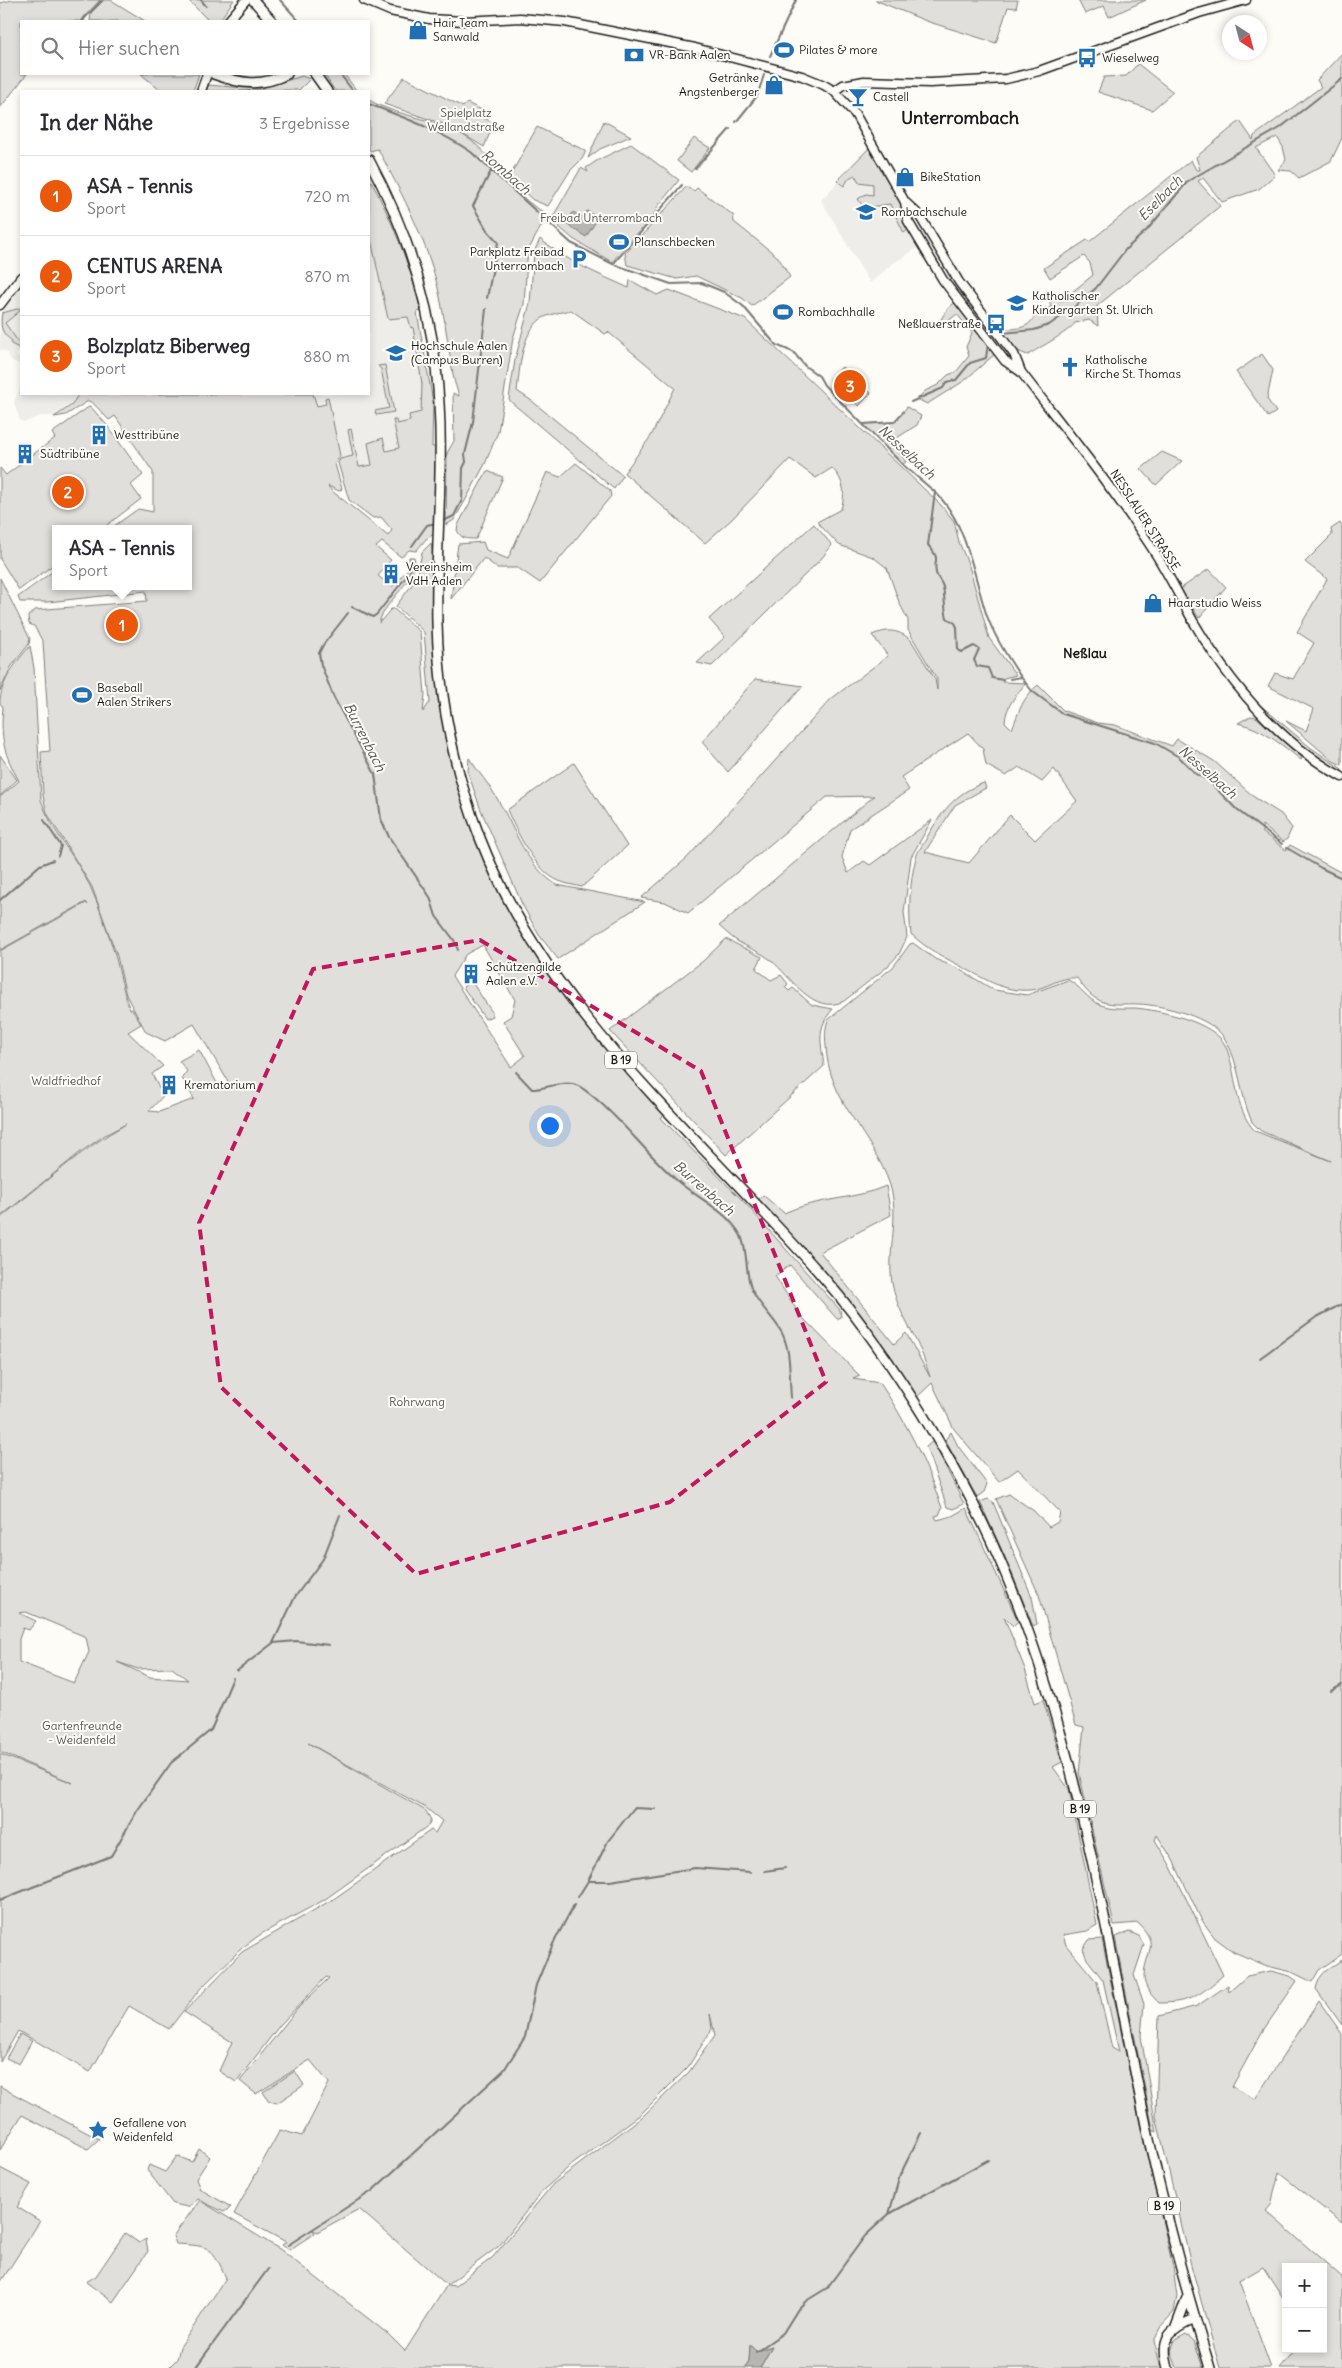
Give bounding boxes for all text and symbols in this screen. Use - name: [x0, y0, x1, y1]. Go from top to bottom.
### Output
- place label: Hair Team Sanwald: [433, 15, 489, 44]
- north arrow: [1222, 15, 1267, 60]
- shop icon: Hair Team Sanwald: [407, 19, 429, 41]
- search box: [20, 20, 370, 75]
- icon: search: [38, 34, 66, 62]
- text: Hier suchen: [78, 36, 180, 60]
- sports icon: Pilates & more: [773, 39, 795, 61]
- place label: Pilates & more: [799, 42, 877, 57]
- bank icon: VR-Bank Aalen: [623, 44, 645, 66]
- place label: VR-Bank Aalen: [649, 47, 730, 62]
- bus stop icon: Wieselweg: [1076, 47, 1098, 69]
- place label: Wieselweg: [1102, 50, 1159, 65]
- place label: Getränke Angstenberger: [679, 70, 759, 99]
- shop icon: Getränke Angstenberger: [763, 74, 785, 96]
- bar icon: Castell: [847, 86, 869, 108]
- place label: Castell: [873, 89, 909, 104]
- park label: Spielplatz Wellandstraße: [427, 105, 505, 134]
- district label: Unterrombach: [901, 106, 1020, 129]
- text: In der Nähe: [40, 109, 153, 136]
- text: 3 Ergebnisse: [259, 113, 350, 133]
- water label: Rombach: [478, 146, 535, 199]
- shop icon: BikeStation: [894, 166, 916, 188]
- place label: BikeStation: [920, 169, 981, 184]
- water label: Eselbach: [1134, 171, 1187, 224]
- text: ASA - Tennis: [87, 174, 193, 198]
- text: 1: [53, 186, 59, 206]
- text: 720 m: [305, 186, 350, 206]
- text: Sport: [87, 198, 126, 218]
- school or university icon: Rombachschule: [855, 201, 877, 223]
- place label: Rombachschule: [881, 204, 967, 219]
- park label: Freibad Unterrombach: [540, 210, 662, 225]
- sports icon: Planschbecken: [608, 231, 630, 253]
- place label: Planschbecken: [634, 234, 715, 249]
- place label: Parkplatz Freibad Unterrombach: [470, 244, 564, 273]
- parking icon: Parkplatz Freibad Unterrombach: [568, 248, 590, 270]
- text: CENTUS ARENA: [87, 254, 222, 278]
- text: 2: [52, 266, 60, 286]
- text: 870 m: [305, 266, 350, 286]
- text: Sport: [87, 278, 126, 298]
- place label: Katholischer Kindergarten St. Ulrich: [1032, 288, 1153, 317]
- school or university icon: Katholischer Kindergarten St. Ulrich: [1006, 292, 1028, 314]
- sports icon: Rombachhalle: [772, 301, 794, 323]
- place label: Rombachhalle: [798, 304, 875, 319]
- bus stop icon: Neßlauerstraße: [985, 313, 1007, 335]
- place label: Neßlauerstraße: [898, 316, 981, 331]
- text: Bolzplatz Biberweg: [87, 334, 250, 358]
- place label: Hochschule Aalen (Campus Burren): [411, 338, 508, 367]
- school or university icon: Hochschule Aalen (Campus Burren): [385, 342, 407, 364]
- text: 3: [51, 346, 61, 366]
- text: 880 m: [303, 346, 350, 366]
- place label: Katholische Kirche St. Thomas: [1085, 352, 1181, 381]
- church icon: Katholische Kirche St. Thomas: [1059, 356, 1081, 378]
- text: Sport: [87, 358, 126, 378]
- pin: 3: [834, 367, 866, 405]
- water label: Nesselbach: [875, 421, 940, 484]
- building icon: Westtribüne: [88, 424, 110, 446]
- place label: Westtribüne: [114, 427, 179, 442]
- building icon: Südtribüne: [14, 443, 36, 465]
- place label: Südtribüne: [40, 446, 99, 461]
- street label: NESSLAUER STRASSE: [1107, 466, 1184, 573]
- pin: 2: [52, 473, 84, 511]
- popup: [52, 525, 192, 590]
- text: ASA - Tennis: [69, 536, 175, 560]
- place label: Vereinsheim VdH Aalen: [406, 559, 473, 588]
- text: Sport: [69, 560, 108, 580]
- building icon: Vereinsheim VdH Aalen: [380, 563, 402, 585]
- shop icon: Haarstudio Weiss: [1142, 592, 1164, 614]
- place label: Haarstudio Weiss: [1168, 595, 1262, 610]
- pin: 1: [106, 606, 138, 644]
- district label: Neßlau: [1063, 644, 1107, 662]
- place label: Baseball Aalen Strikers: [97, 680, 171, 709]
- sports icon: Baseball Aalen Strikers: [71, 684, 93, 706]
- water label: Burrenbach: [340, 700, 390, 775]
- water label: Nesselbach: [1175, 742, 1242, 803]
- place label: Schützengilde Aalen e.V.: [486, 959, 561, 988]
- building icon: Schützengilde Aalen e.V.: [460, 963, 482, 985]
- road number: B 19: [605, 1052, 637, 1068]
- park label: Waldfriedhof: [31, 1073, 102, 1088]
- building icon: Krematorium: [158, 1074, 180, 1096]
- place label: Krematorium: [184, 1077, 256, 1092]
- your location: [537, 1113, 563, 1139]
- water label: Burrenbach: [670, 1157, 739, 1220]
- park label: Rohrwang: [389, 1394, 445, 1409]
- park label: Gartenfreunde - Weidenfeld: [42, 1718, 122, 1747]
- road number: B 19: [1064, 1800, 1096, 1818]
- place label: Gefallene von Weidenfeld: [113, 2115, 186, 2144]
- place icon: Gefallene von Weidenfeld: [87, 2119, 109, 2141]
- road number: B 19: [1148, 2198, 1180, 2214]
- map controls: [1282, 2263, 1327, 2353]
- button: +: [1282, 2263, 1327, 2308]
- button: −: [1282, 2308, 1327, 2353]

